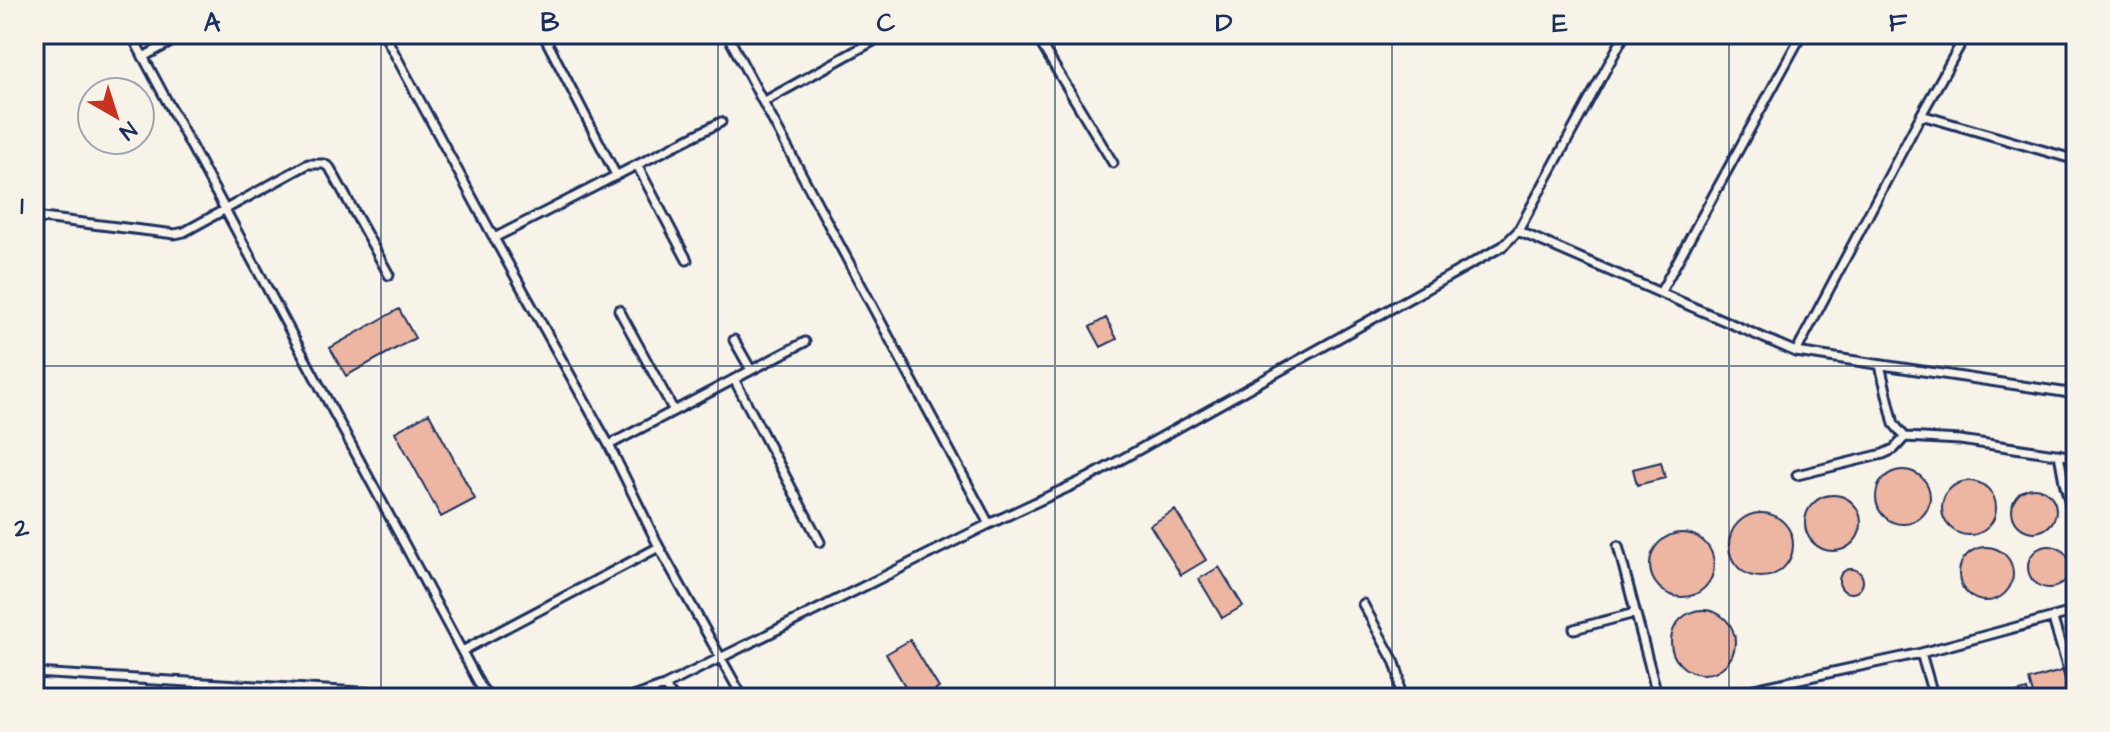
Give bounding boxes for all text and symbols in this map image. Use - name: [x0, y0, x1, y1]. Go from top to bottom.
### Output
- text: A: [204, 5, 221, 41]
- text: B: [541, 5, 560, 41]
- text: C: [877, 5, 896, 41]
- text: D: [1216, 5, 1233, 41]
- text: E: [1552, 5, 1568, 41]
- text: F: [1889, 5, 1908, 41]
- north arrow: [76, 76, 156, 156]
- text: N: [112, 114, 143, 147]
- text: 1: [20, 188, 24, 224]
- text: 2: [14, 510, 30, 546]

